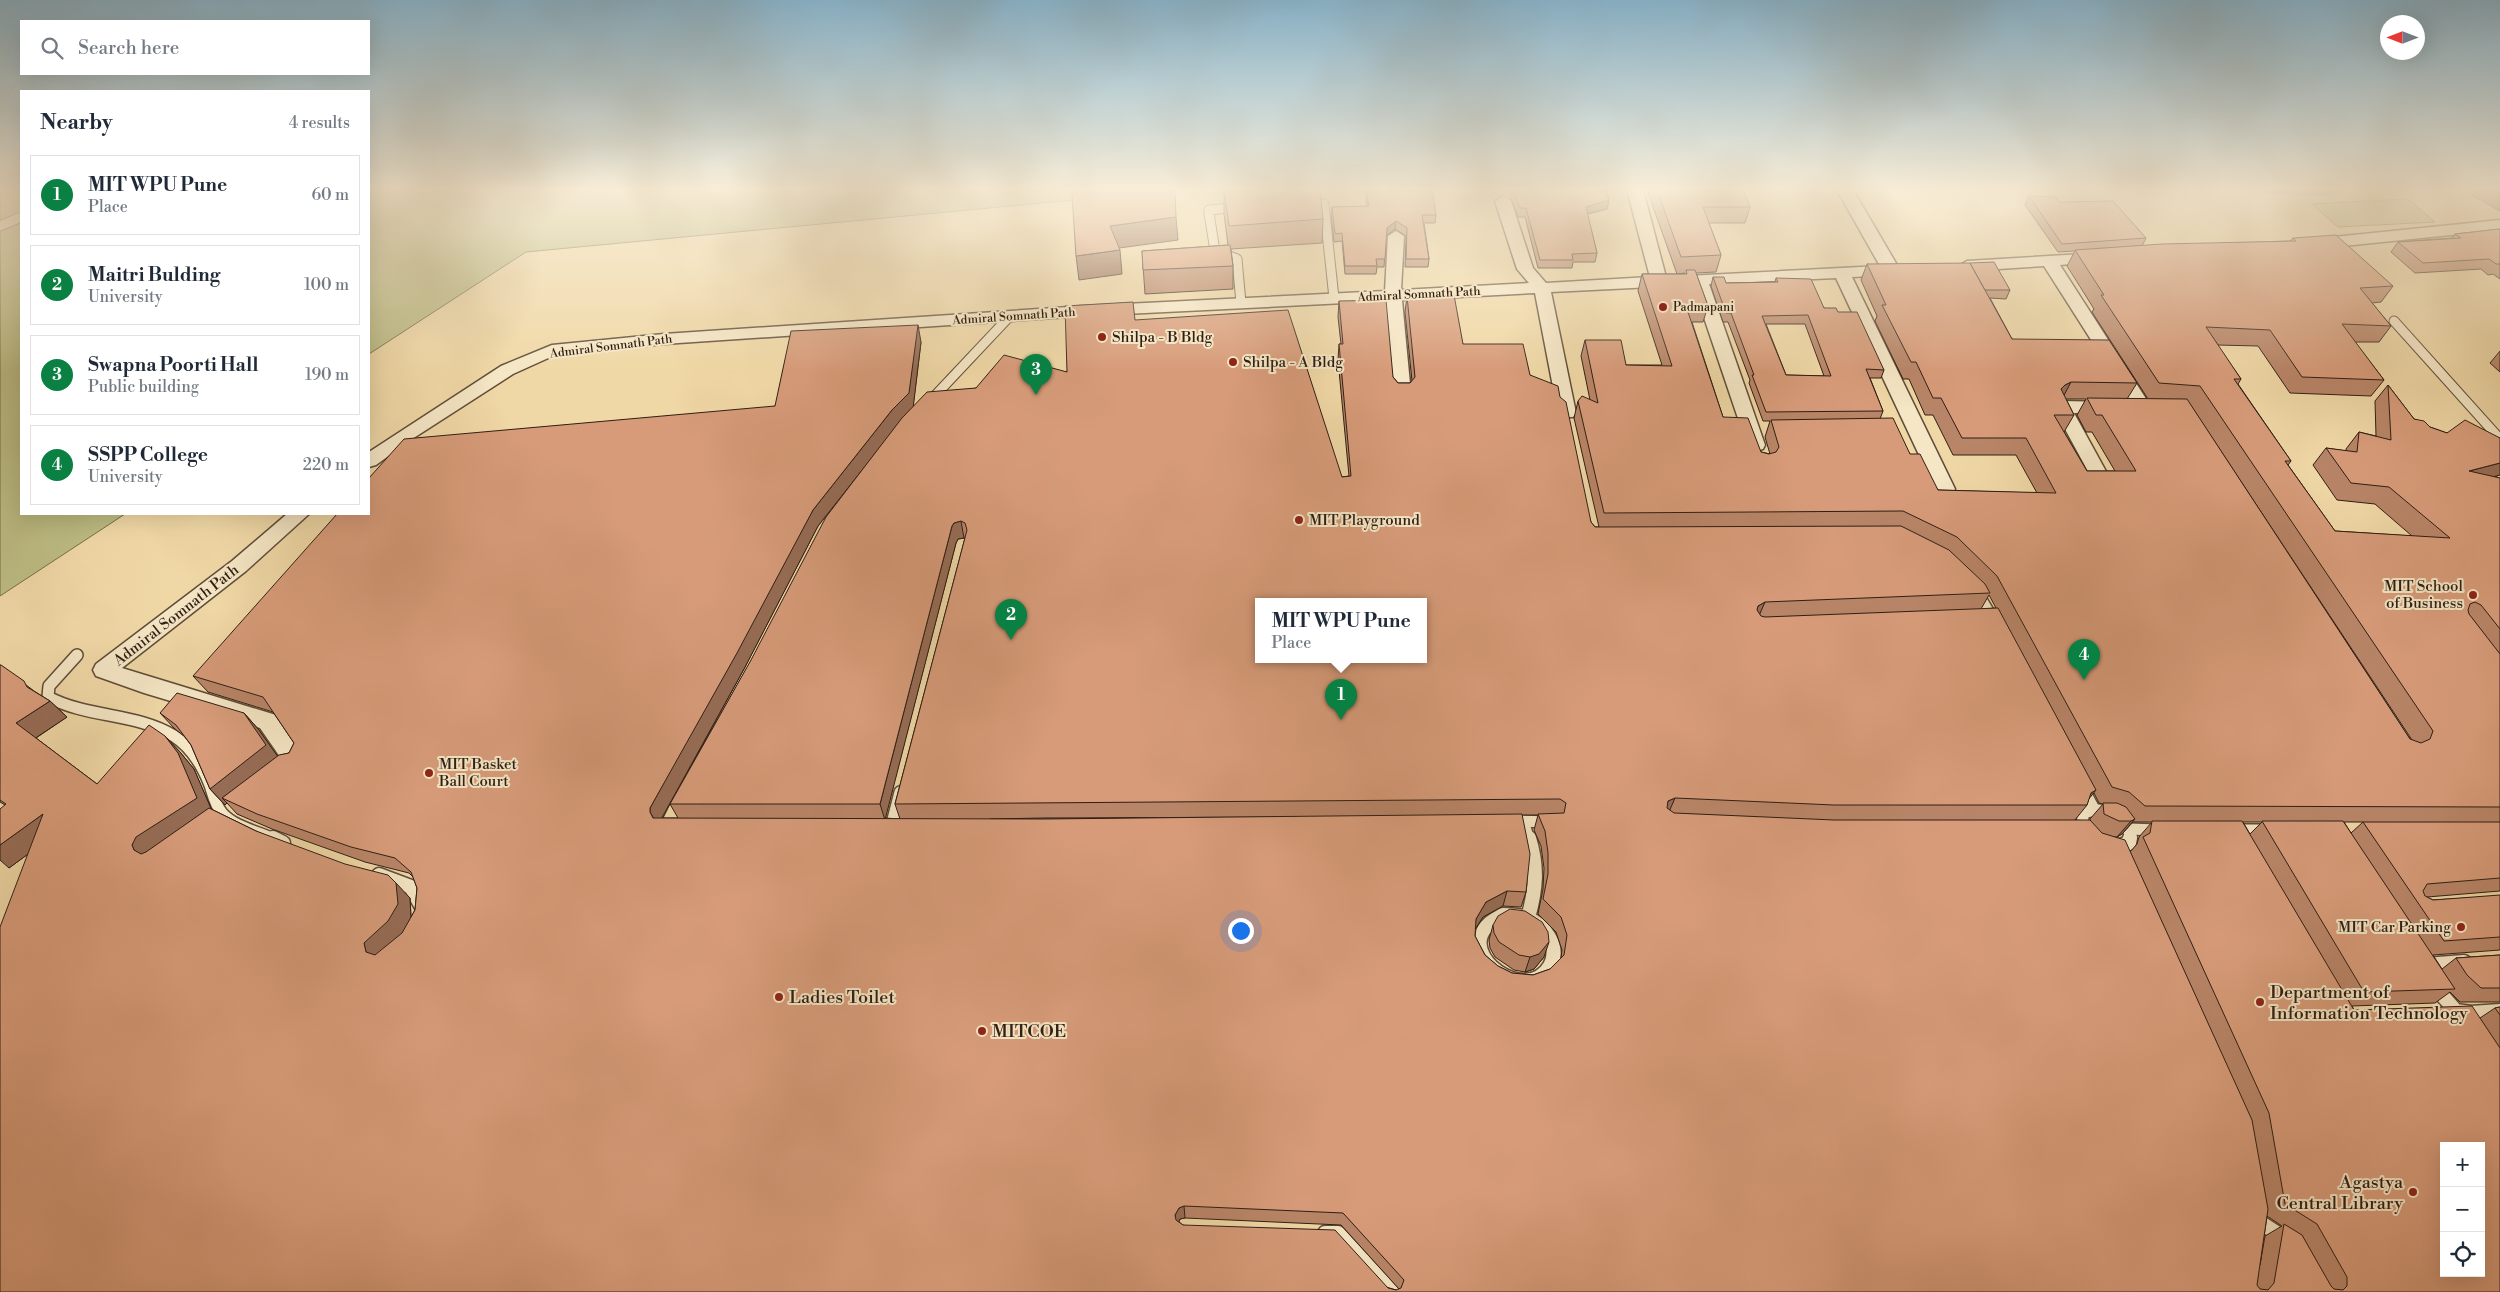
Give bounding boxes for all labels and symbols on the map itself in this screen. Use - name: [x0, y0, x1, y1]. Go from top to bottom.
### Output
- north arrow: [2380, 15, 2425, 60]
- street label: Admiral Somnath Path: [1356, 284, 1481, 305]
- place label: Padmapani: [1673, 300, 1734, 315]
- marker: Padmapani: [1657, 301, 1669, 313]
- street label: Admiral Somnath Path: [951, 305, 1076, 328]
- place label: Shilpa - B Bldg: [1112, 328, 1212, 347]
- marker: Shilpa - B Bldg: [1096, 331, 1108, 343]
- street label: Admiral Somnath Path: [548, 332, 673, 362]
- place label: Shilpa - A Bldg: [1243, 353, 1343, 372]
- pin: 3: [1020, 354, 1052, 395]
- marker: Shilpa - A Bldg: [1227, 356, 1239, 368]
- place label: MIT Playground: [1309, 511, 1420, 530]
- marker: MIT Playground: [1293, 514, 1305, 526]
- street label: Admiral Somnath Path: [109, 560, 243, 671]
- place label: MIT School of Business: [2384, 577, 2464, 613]
- marker: MIT School of Business: [2467, 589, 2479, 601]
- pin: 2: [995, 599, 1027, 640]
- pin: 4: [2068, 639, 2100, 680]
- pin: 1: [1325, 679, 1357, 720]
- place label: MIT Basket Ball Court: [438, 755, 518, 791]
- marker: MIT Basket Ball Court: [423, 767, 435, 779]
- your location: [1228, 918, 1254, 944]
- place label: MIT Car Parking: [2338, 918, 2451, 937]
- marker: MIT Car Parking: [2455, 921, 2467, 933]
- place label: Department of Information Technology: [2270, 981, 2468, 1025]
- place label: Ladies Toilet: [789, 986, 895, 1009]
- marker: Ladies Toilet: [773, 991, 785, 1003]
- marker: Department of Information Technology: [2254, 996, 2266, 1008]
- place label: MITCOE: [992, 1020, 1066, 1043]
- marker: MITCOE: [976, 1025, 988, 1037]
- place label: Agastya Central Library: [2276, 1171, 2404, 1215]
- marker: Agastya Central Library: [2407, 1186, 2419, 1198]

